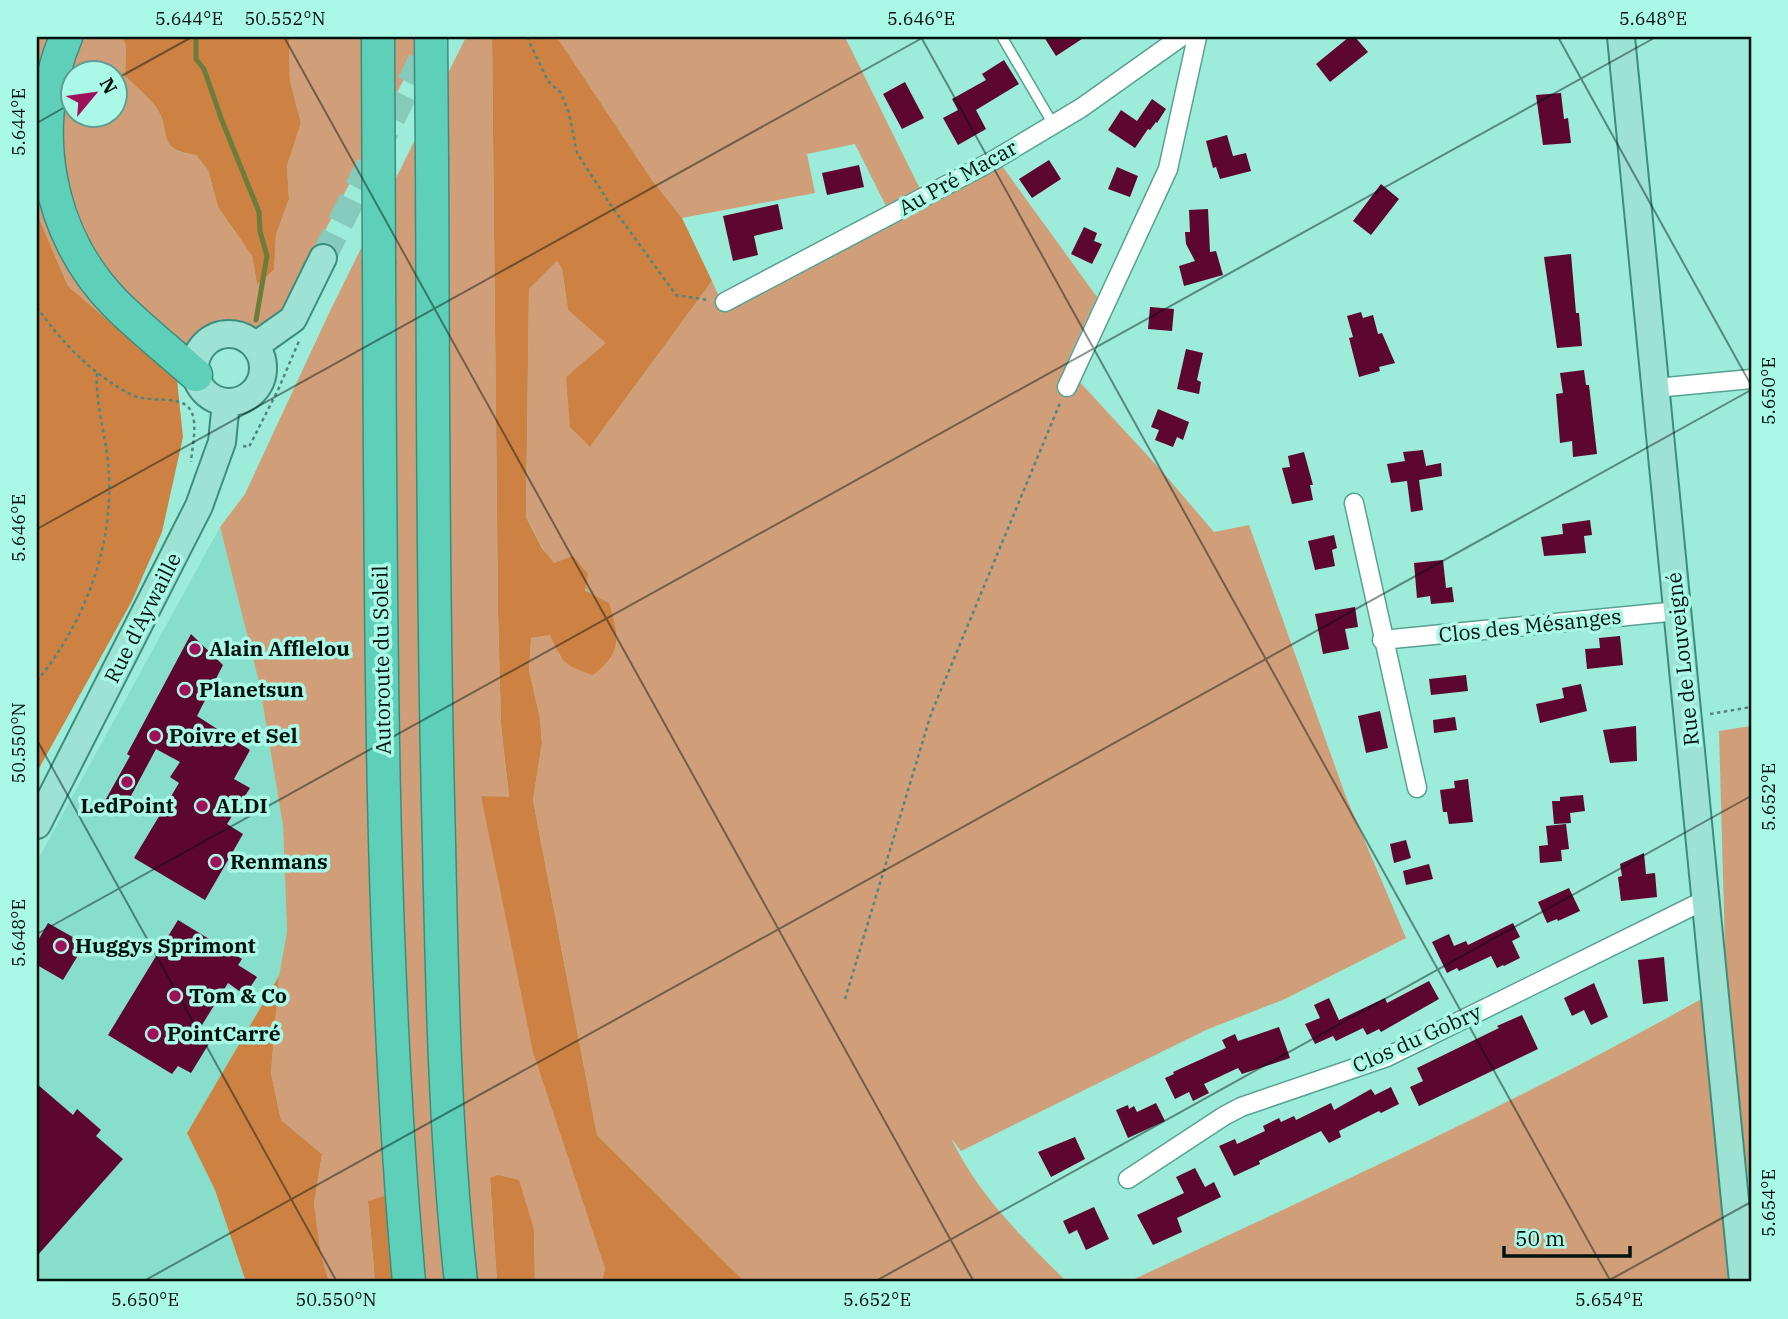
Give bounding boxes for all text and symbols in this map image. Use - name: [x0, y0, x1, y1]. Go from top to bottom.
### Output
- text: 5.644°E: [155, 7, 223, 30]
- text: 50.552°N: [244, 7, 326, 30]
- text: 5.646°E: [887, 7, 955, 30]
- text: 5.648°E: [1619, 7, 1687, 30]
- north arrow: [60, 60, 130, 130]
- text: N: [95, 73, 123, 98]
- text: 5.644°E: [7, 88, 30, 156]
- street label: Au Pré Macar: [893, 133, 1022, 221]
- text: 5.650°E: [1757, 357, 1780, 425]
- text: 5.646°E: [7, 494, 30, 562]
- street label: Rue d'Aywaille: [97, 548, 187, 688]
- street label: Autoroute du Soleil: [365, 565, 397, 755]
- street label: Rue de Louveigné: [1659, 571, 1705, 747]
- street label: Clos des Mésanges: [1437, 601, 1623, 649]
- place label: Alain Afflelou: [209, 634, 350, 662]
- marker: Alain Afflelou: [187, 641, 203, 657]
- place label: Planetsun: [199, 675, 304, 703]
- marker: Planetsun: [177, 682, 193, 698]
- text: 50.550°N: [7, 702, 30, 784]
- place label: Poivre et Sel: [169, 721, 298, 749]
- marker: Poivre et Sel: [147, 728, 163, 744]
- text: 5.652°E: [1757, 763, 1780, 831]
- marker: LedPoint: [119, 774, 135, 790]
- place label: LedPoint: [80, 791, 174, 819]
- place label: ALDI: [216, 791, 268, 819]
- marker: ALDI: [194, 798, 210, 814]
- place label: Renmans: [230, 847, 328, 875]
- marker: Renmans: [208, 854, 224, 870]
- text: 5.648°E: [7, 899, 30, 967]
- place label: Huggys Sprimont: [75, 931, 256, 959]
- marker: Huggys Sprimont: [53, 938, 69, 954]
- place label: Tom & Co: [189, 981, 287, 1009]
- marker: Tom & Co: [167, 988, 183, 1004]
- street label: Clos du Gobry: [1348, 997, 1486, 1079]
- place label: PointCarré: [167, 1019, 281, 1047]
- marker: PointCarré: [145, 1026, 161, 1042]
- text: 5.654°E: [1757, 1169, 1780, 1237]
- scale bar: [1504, 1214, 1630, 1258]
- text: 50 m: [1515, 1224, 1565, 1252]
- text: 5.650°E: [111, 1288, 179, 1311]
- text: 50.550°N: [295, 1288, 377, 1311]
- text: 5.652°E: [843, 1288, 911, 1311]
- text: 5.654°E: [1575, 1288, 1643, 1311]

